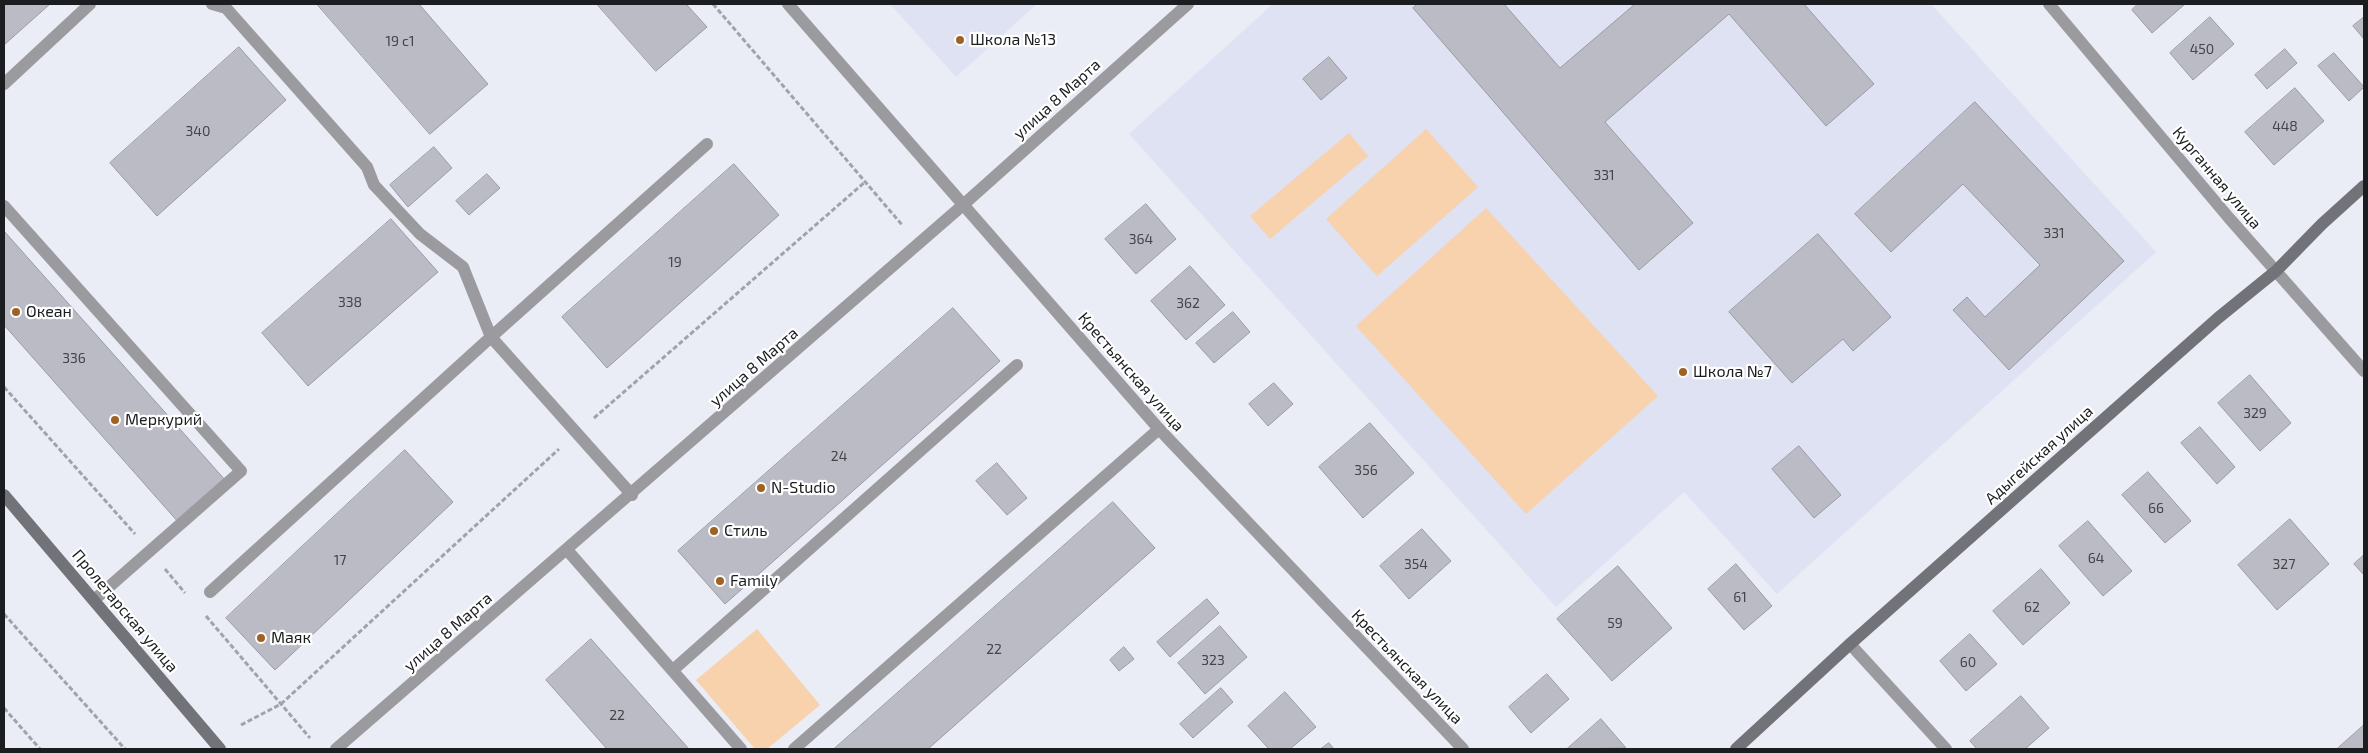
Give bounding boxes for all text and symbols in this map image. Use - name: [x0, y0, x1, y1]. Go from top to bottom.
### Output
- place label: Школа №13: [970, 30, 1056, 50]
- house number: 19 с1: [385, 33, 415, 49]
- marker: Школа №13: [954, 34, 966, 46]
- house number: 450: [2190, 41, 2214, 57]
- street label: улица 8 Марта: [1010, 55, 1104, 143]
- house number: 448: [2272, 118, 2298, 134]
- house number: 340: [186, 123, 210, 139]
- street label: Курганная улица: [2169, 123, 2265, 233]
- house number: 331: [1593, 167, 1615, 183]
- house number: 331: [2043, 225, 2065, 241]
- house number: 364: [1129, 231, 1153, 247]
- house number: 19: [668, 254, 682, 270]
- house number: 338: [338, 294, 362, 310]
- house number: 362: [1176, 295, 1200, 311]
- place label: Океан: [26, 302, 72, 322]
- marker: Океан: [10, 306, 22, 318]
- street label: Крестьянская улица: [1074, 308, 1188, 436]
- street label: улица 8 Марта: [706, 324, 802, 410]
- house number: 336: [62, 350, 86, 366]
- place label: Школа №7: [1693, 362, 1772, 382]
- marker: Школа №7: [1677, 366, 1689, 378]
- street label: Адыгейская улица: [1981, 402, 2097, 508]
- house number: 329: [2243, 405, 2267, 421]
- place label: Меркурий: [125, 410, 202, 430]
- marker: Меркурий: [109, 414, 121, 426]
- house number: 24: [831, 448, 847, 464]
- house number: 356: [1354, 462, 1378, 478]
- place label: N-Studio: [771, 478, 836, 498]
- marker: N-Studio: [755, 482, 767, 494]
- house number: 66: [2148, 500, 2164, 516]
- place label: Стиль: [724, 521, 768, 541]
- marker: Стиль: [708, 525, 720, 537]
- street label: Пролетарская улица: [68, 546, 182, 676]
- house number: 64: [2088, 550, 2104, 566]
- house number: 17: [334, 552, 346, 568]
- house number: 354: [1404, 556, 1428, 572]
- house number: 327: [2273, 556, 2295, 572]
- place label: Family: [730, 571, 778, 591]
- marker: Family: [714, 575, 726, 587]
- street label: улица 8 Марта: [400, 589, 496, 675]
- house number: 61: [1733, 589, 1747, 605]
- house number: 62: [2024, 599, 2040, 615]
- street label: Крестьянская улица: [1347, 606, 1467, 728]
- house number: 59: [1607, 615, 1623, 631]
- place label: Маяк: [271, 628, 311, 648]
- marker: Маяк: [255, 632, 267, 644]
- house number: 22: [986, 641, 1002, 657]
- house number: 323: [1201, 652, 1225, 668]
- house number: 60: [1960, 654, 1976, 670]
- house number: 22: [609, 707, 625, 723]

